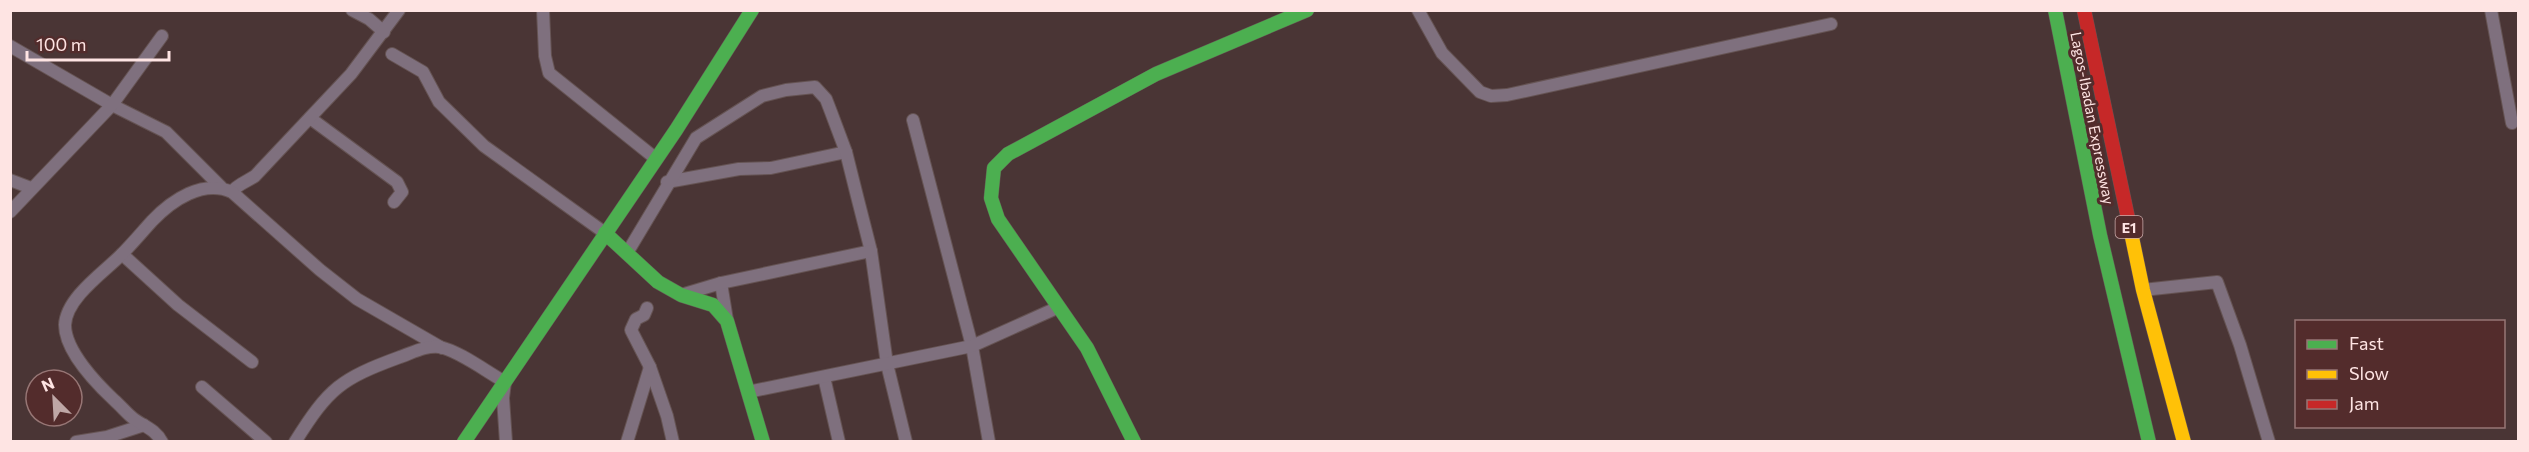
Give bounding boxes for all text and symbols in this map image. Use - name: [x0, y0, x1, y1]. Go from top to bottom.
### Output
- scale bar: [27, 24, 170, 62]
- street label: Lagos-Ibadan Expressway: [2067, 30, 2119, 206]
- text: 100 m: [36, 33, 86, 55]
- road number: E1: [2116, 216, 2142, 238]
- legend: [2295, 320, 2505, 428]
- text: Fast: [2349, 332, 2384, 354]
- text: Slow: [2349, 362, 2389, 384]
- north arrow: [24, 368, 84, 428]
- text: N: [38, 373, 57, 395]
- text: Jam: [2349, 392, 2379, 414]

